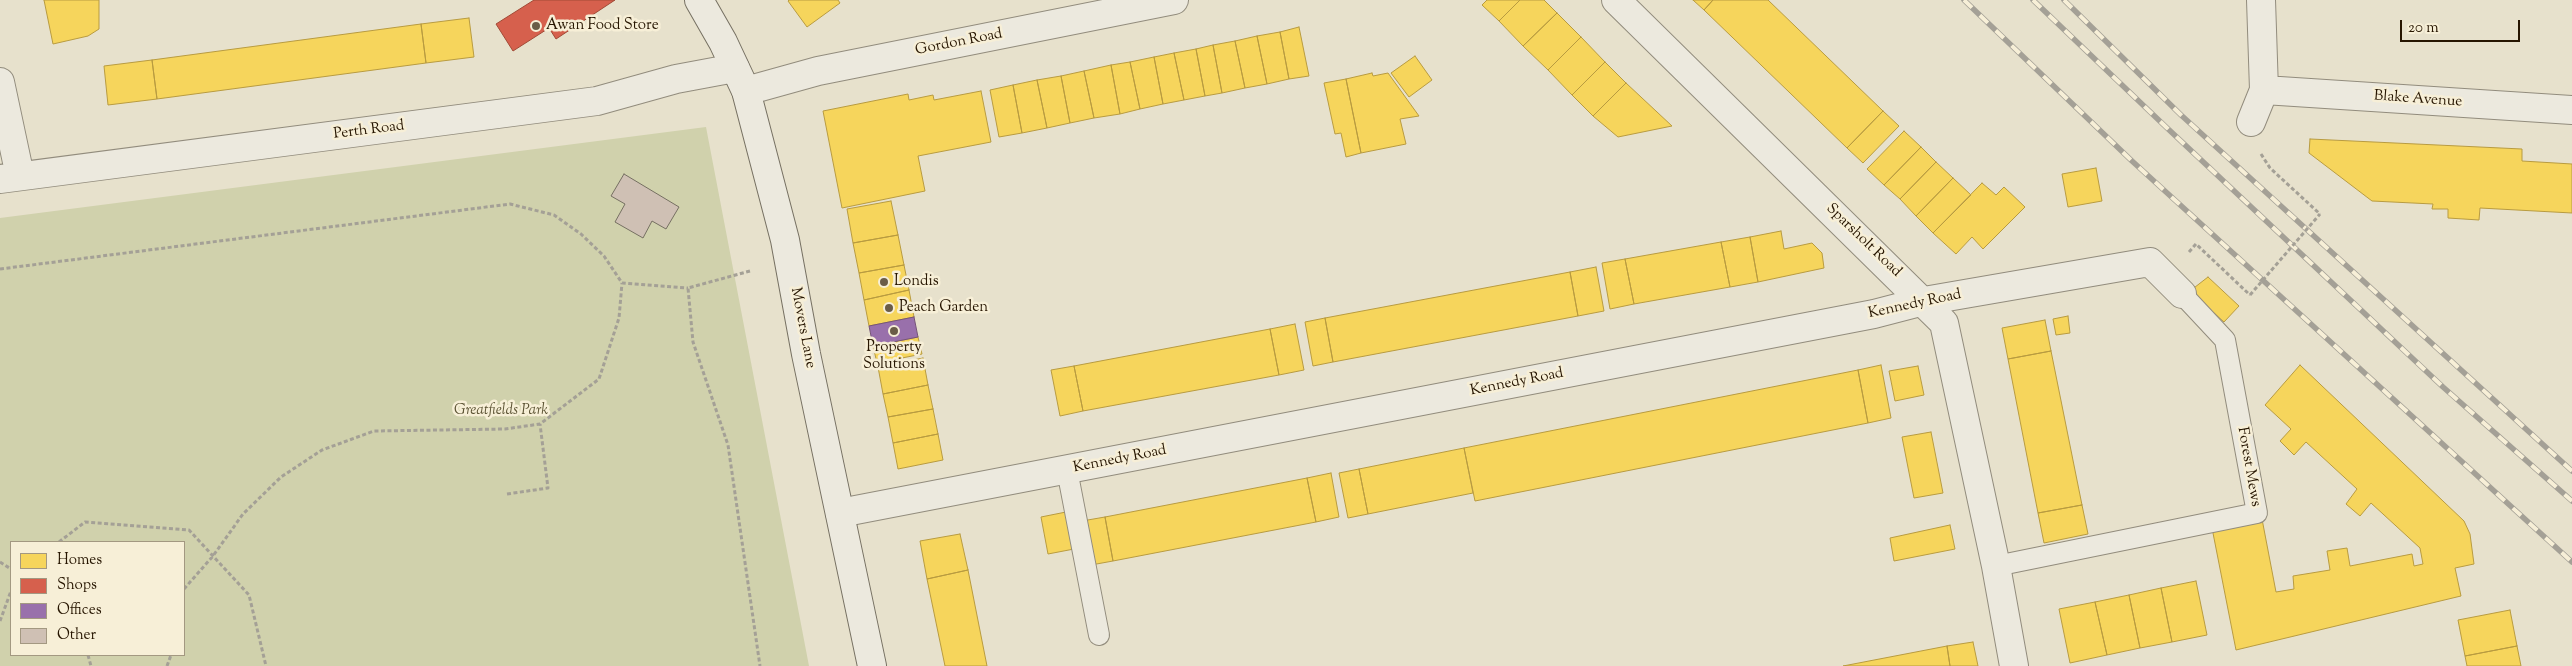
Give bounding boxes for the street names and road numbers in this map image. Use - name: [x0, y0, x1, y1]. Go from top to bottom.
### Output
- street label: Gordon Road: [914, 26, 1004, 60]
- street label: Blake Avenue: [2373, 88, 2463, 112]
- street label: Perth Road: [333, 118, 405, 144]
- street label: Sparsholt Road: [1821, 200, 1905, 282]
- street label: Movers Lane: [785, 286, 819, 370]
- street label: Kennedy Road: [1867, 286, 1963, 324]
- street label: Kennedy Road: [1469, 365, 1565, 401]
- street label: Forest Mews: [2232, 426, 2264, 508]
- street label: Kennedy Road: [1072, 442, 1168, 478]

